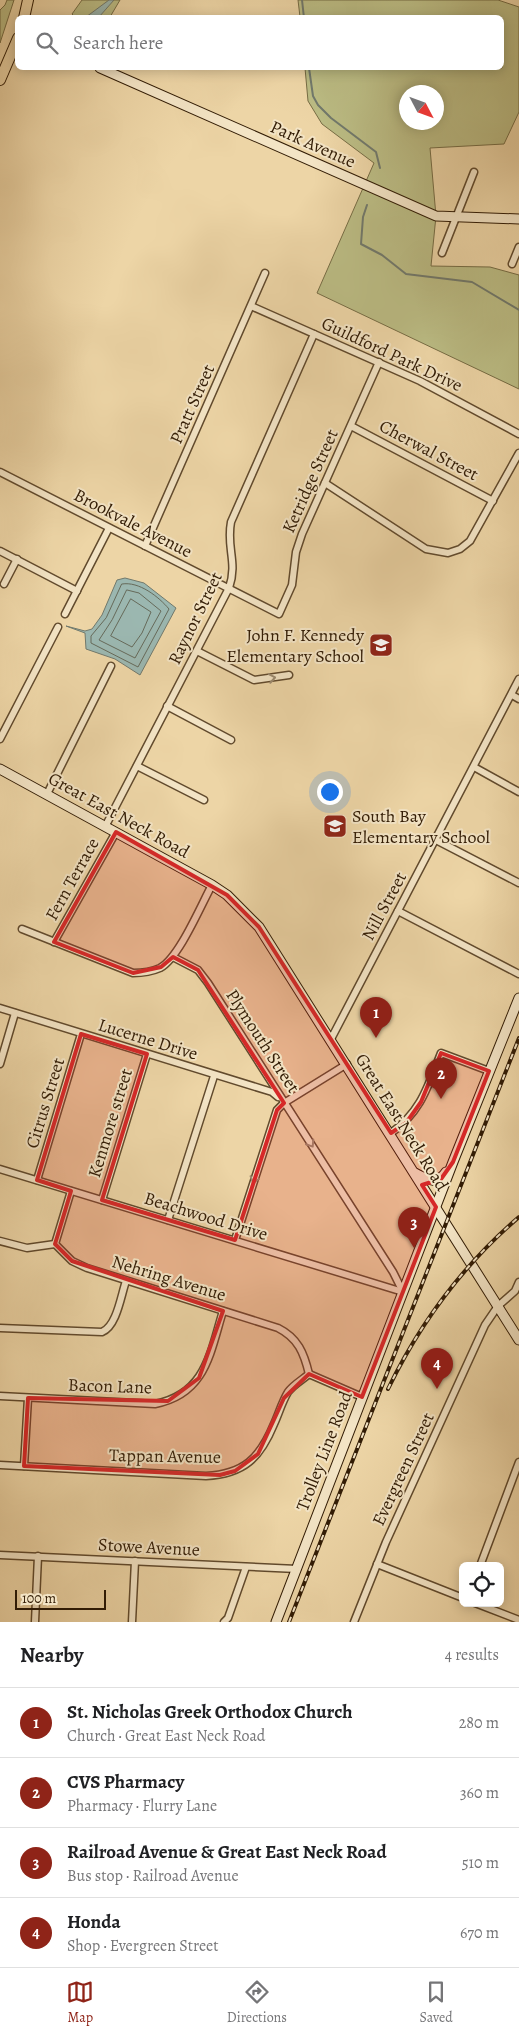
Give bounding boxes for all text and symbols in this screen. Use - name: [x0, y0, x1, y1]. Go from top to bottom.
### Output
- search box: [15, 15, 504, 70]
- icon: search: [33, 29, 61, 57]
- text: Search here: [73, 30, 163, 56]
- north arrow: [399, 85, 444, 130]
- street label: Park Avenue: [267, 115, 359, 173]
- street label: Guildford Park Drive: [318, 311, 466, 397]
- street label: Pratt Street: [164, 360, 220, 447]
- street label: Cherwal Street: [375, 414, 483, 486]
- street label: Ketridge Street: [276, 425, 344, 537]
- street label: Brookvale Avenue: [70, 483, 196, 563]
- street label: Raynor Street: [162, 568, 228, 668]
- place label: John F. Kennedy Elementary School: [226, 623, 365, 668]
- school or university icon: John F. Kennedy Elementary School: [368, 632, 394, 658]
- one-way arrow: [267, 674, 276, 684]
- street label: Great East Neck Road: [44, 766, 194, 864]
- your location: [317, 779, 343, 805]
- place label: South Bay Elementary School: [352, 804, 490, 849]
- school or university icon: South Bay Elementary School: [322, 813, 348, 839]
- street label: Fern Terrace: [39, 833, 105, 925]
- street label: Nill Street: [356, 867, 412, 945]
- street label: Plymouth Street: [220, 984, 306, 1098]
- pin: 1: [360, 997, 392, 1038]
- street label: Lucerne Drive: [95, 1012, 201, 1066]
- street label: Great East Neck Road: [350, 1049, 454, 1196]
- street label: Citrus Street: [20, 1055, 70, 1151]
- pin: 2: [425, 1058, 457, 1099]
- street label: Kenmore street: [82, 1065, 138, 1181]
- one-way arrow: [304, 1138, 314, 1147]
- one-way arrow: [250, 1175, 260, 1183]
- street label: Beachwood Drive: [141, 1186, 271, 1246]
- pin: 3: [398, 1207, 430, 1248]
- street label: Nehring Avenue: [109, 1249, 229, 1307]
- pin: 4: [421, 1348, 453, 1389]
- street label: Bacon Lane: [67, 1373, 153, 1399]
- street label: Trolley Line Road: [290, 1387, 358, 1514]
- street label: Evergreen Street: [366, 1408, 440, 1530]
- street label: Tappan Avenue: [109, 1443, 221, 1469]
- street label: Stowe Avenue: [98, 1532, 200, 1562]
- map controls: [459, 1562, 504, 1607]
- button: locate: [459, 1562, 504, 1607]
- scale bar: [15, 1587, 106, 1610]
- text: 100 m: [22, 1589, 56, 1608]
- text: Nearby: [20, 1641, 83, 1669]
- text: 4 results: [445, 1644, 499, 1666]
- text: St. Nicholas Greek Orthodox Church: [67, 1699, 353, 1725]
- text: 1: [33, 1712, 39, 1734]
- text: 280 m: [459, 1712, 499, 1734]
- text: Church · Great East Neck Road: [67, 1725, 265, 1747]
- text: CVS Pharmacy: [67, 1769, 184, 1795]
- text: 2: [32, 1782, 40, 1804]
- text: 360 m: [460, 1782, 499, 1804]
- text: Pharmacy · Flurry Lane: [67, 1795, 217, 1817]
- text: Railroad Avenue & Great East Neck Road: [67, 1839, 387, 1865]
- text: 3: [33, 1852, 39, 1874]
- text: 510 m: [462, 1852, 499, 1874]
- text: Bus stop · Railroad Avenue: [67, 1865, 239, 1887]
- text: Honda: [67, 1909, 121, 1935]
- text: 4: [32, 1922, 40, 1944]
- text: 670 m: [460, 1922, 499, 1944]
- text: Shop · Evergreen Street: [67, 1935, 219, 1957]
- tab: Map: [66, 1978, 94, 2027]
- tab: Directions: [227, 1978, 287, 2027]
- tab: Saved: [420, 1978, 453, 2027]

